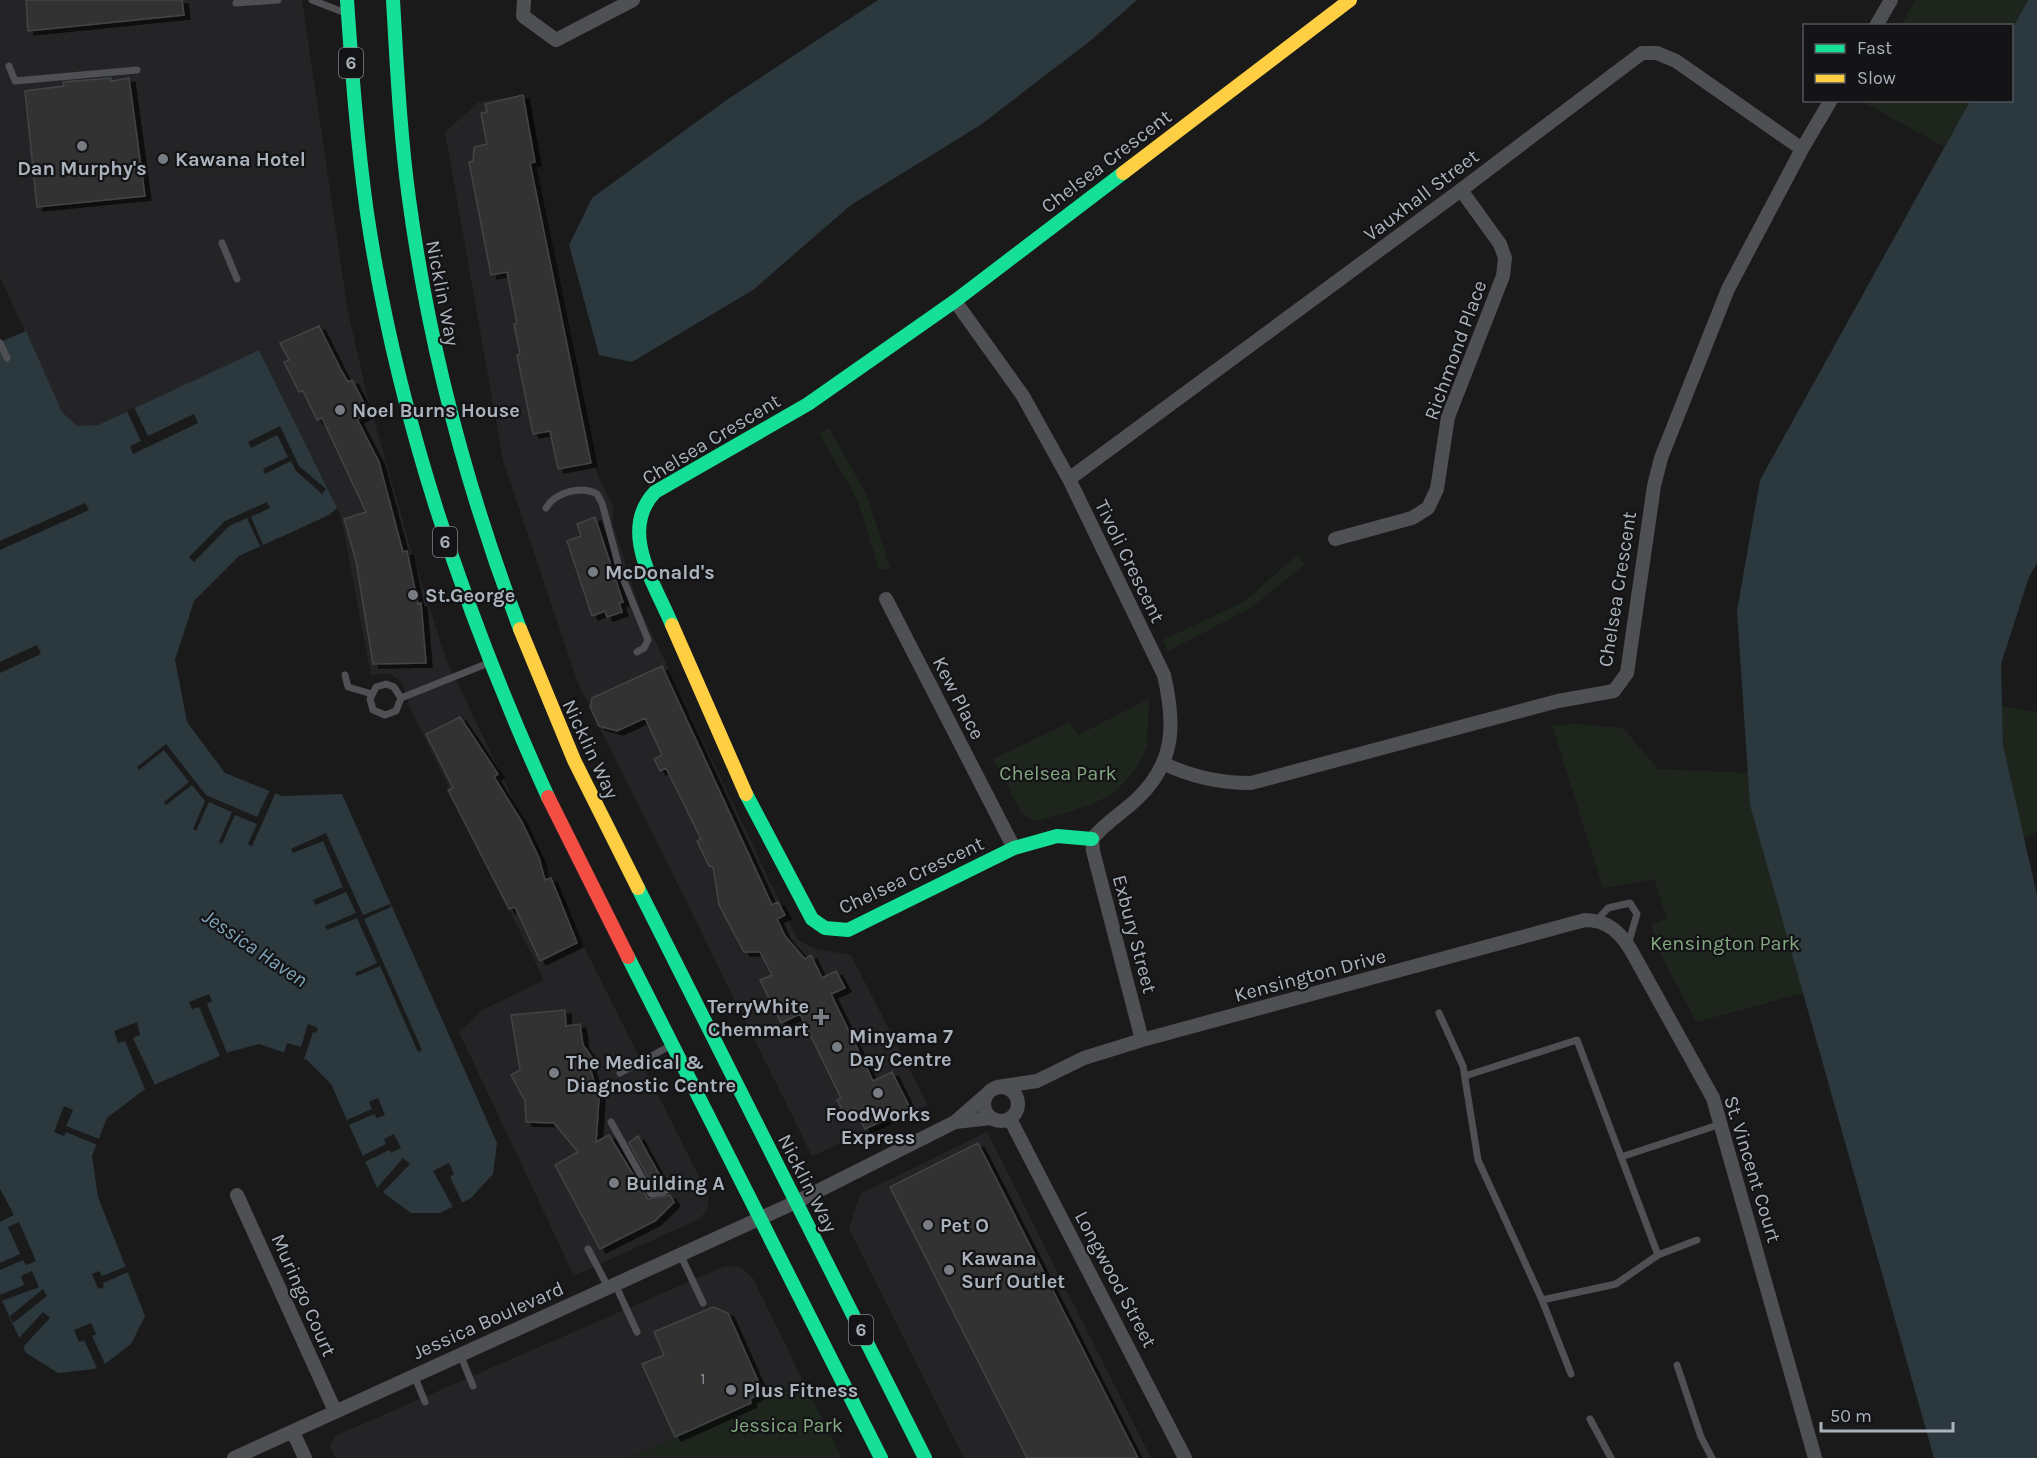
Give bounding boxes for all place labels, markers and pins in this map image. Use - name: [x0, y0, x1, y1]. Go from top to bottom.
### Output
- marker: Dan Murphy's: [75, 139, 89, 153]
- place label: Kawana Hotel: [175, 148, 306, 171]
- marker: Kawana Hotel: [156, 152, 170, 166]
- place label: Dan Murphy's: [17, 157, 147, 180]
- place label: Noel Burns House: [352, 399, 520, 422]
- marker: Noel Burns House: [333, 403, 347, 417]
- place label: McDonald's: [605, 561, 715, 584]
- marker: McDonald's: [586, 565, 600, 579]
- place label: St.George: [425, 584, 515, 607]
- marker: St.George: [406, 588, 420, 602]
- place label: TerryWhite Chemmart: [707, 995, 809, 1041]
- marker: TerryWhite Chemmart: [814, 1010, 828, 1024]
- place label: Minyama 7 Day Centre: [849, 1025, 953, 1071]
- marker: Minyama 7 Day Centre: [830, 1040, 844, 1054]
- place label: The Medical & Diagnostic Centre: [566, 1051, 736, 1097]
- marker: The Medical & Diagnostic Centre: [547, 1066, 561, 1080]
- marker: FoodWorks Express: [871, 1086, 885, 1100]
- place label: FoodWorks Express: [826, 1103, 930, 1149]
- place label: Building A: [626, 1172, 725, 1195]
- marker: Building A: [607, 1176, 621, 1190]
- place label: Pet O: [940, 1214, 989, 1237]
- marker: Pet O: [921, 1218, 935, 1232]
- place label: Kawana Surf Outlet: [961, 1247, 1065, 1293]
- marker: Kawana Surf Outlet: [942, 1263, 956, 1277]
- place label: Plus Fitness: [743, 1379, 858, 1402]
- marker: Plus Fitness: [724, 1383, 738, 1397]

